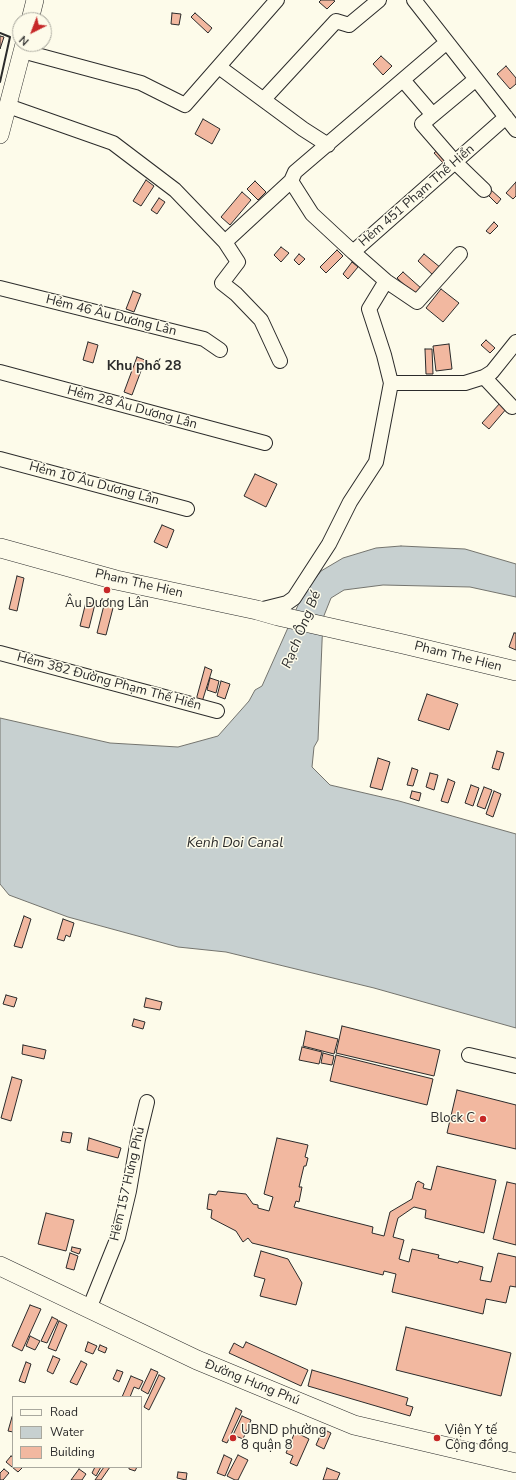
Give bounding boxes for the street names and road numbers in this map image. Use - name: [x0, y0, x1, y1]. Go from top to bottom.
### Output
- street label: Hẻm 451 Phạm Thế Hiển: [356, 142, 478, 250]
- street label: Hẻm 46 Âu Dương Lân: [44, 292, 178, 340]
- street label: Hẻm 28 Âu Dương Lân: [65, 383, 199, 433]
- street label: Hẻm 10 Âu Dương Lân: [27, 459, 161, 509]
- street label: Pham The Hien: [94, 566, 184, 602]
- street label: Pham The Hien: [413, 639, 503, 675]
- street label: Hẻm 382 Đường Phạm Thế Hiển: [15, 650, 203, 714]
- street label: Hẻm 157 Hưng Phú: [107, 1125, 149, 1243]
- street label: Đường Hưng Phú: [202, 1357, 302, 1409]

